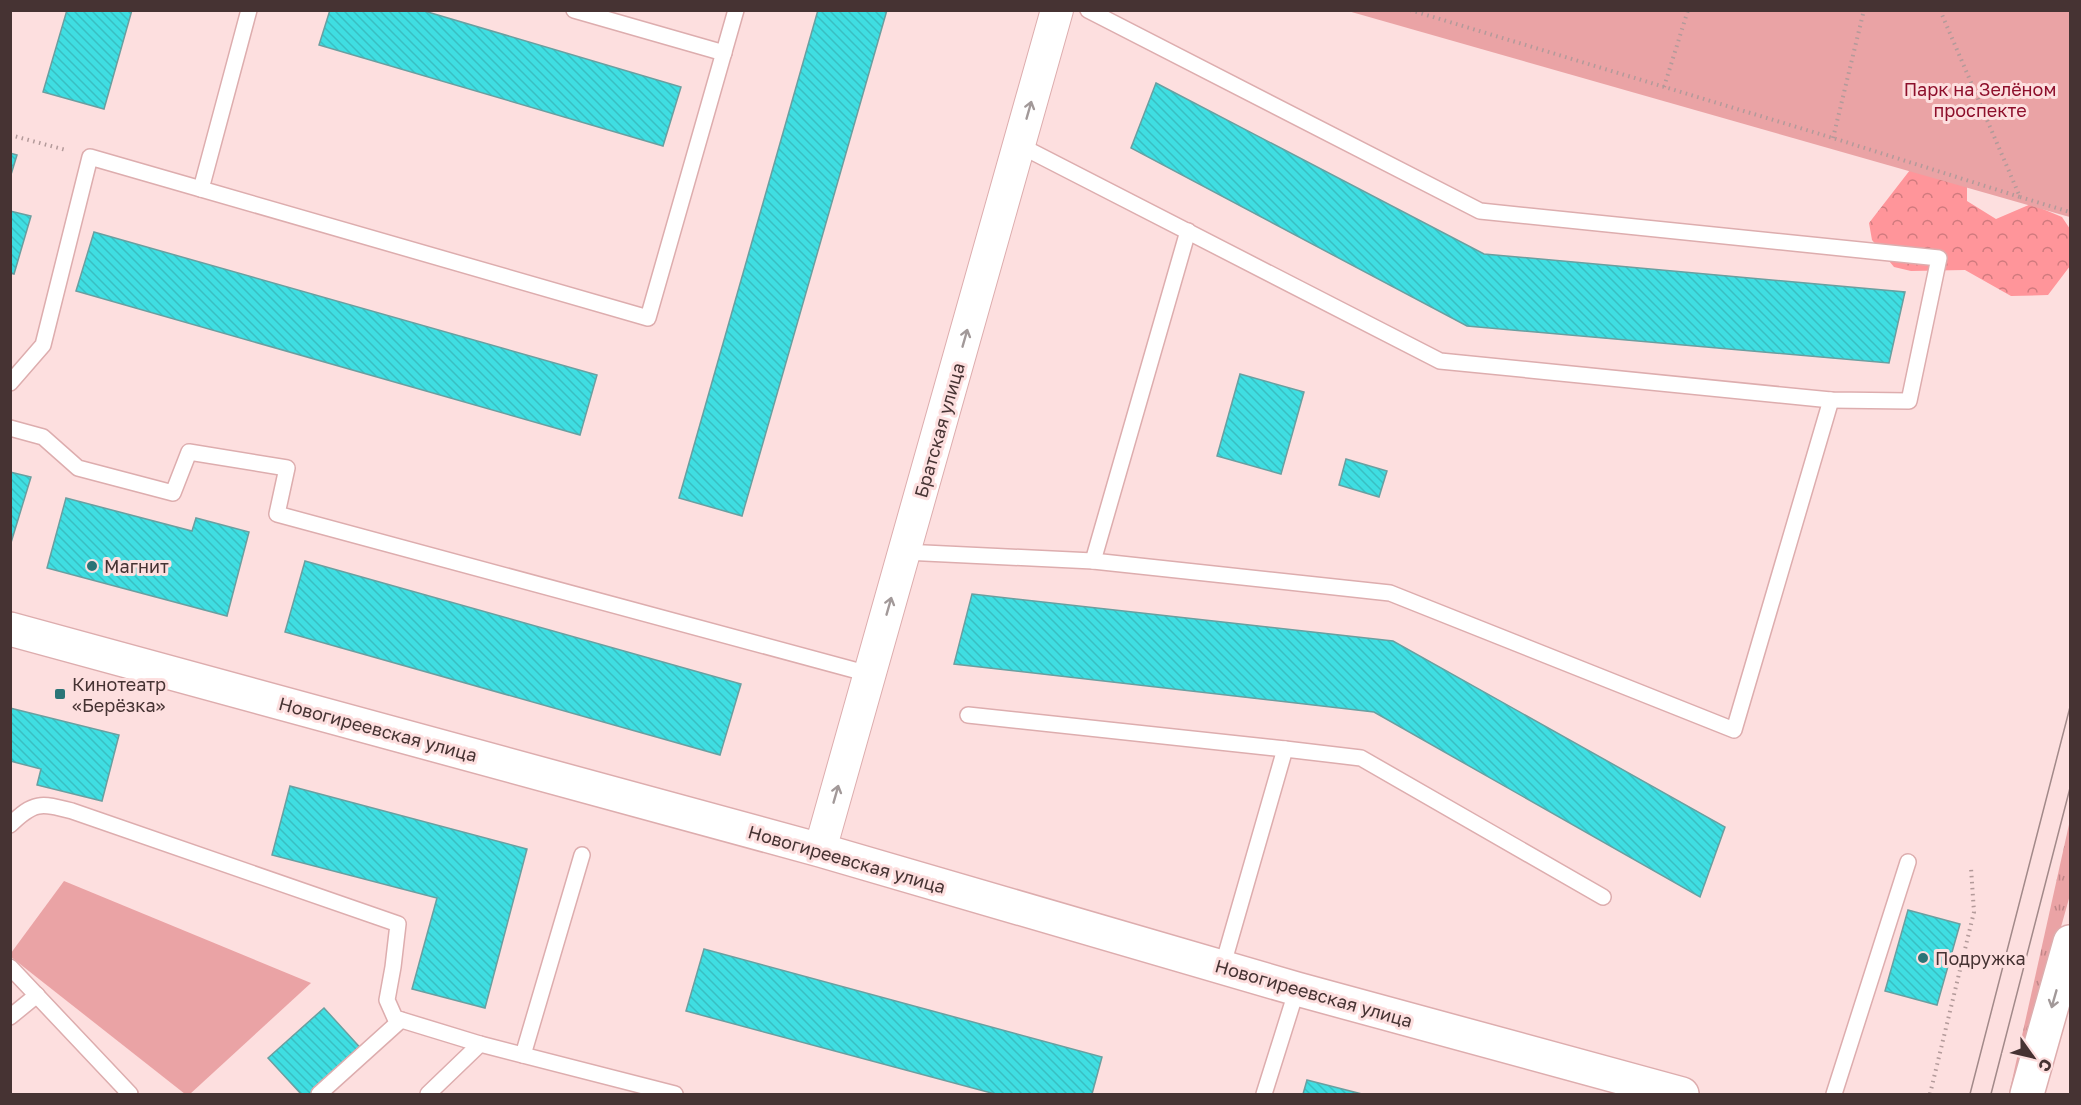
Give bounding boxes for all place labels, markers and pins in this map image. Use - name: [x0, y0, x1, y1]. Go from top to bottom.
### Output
- place label: Магнит: [104, 555, 169, 577]
- marker: Магнит: [85, 559, 99, 573]
- place label: Кинотеатр «Берёзка»: [72, 673, 166, 716]
- marker: Кинотеатр «Берёзка»: [53, 687, 67, 701]
- place label: Подружка: [1935, 947, 2026, 969]
- marker: Подружка: [1916, 951, 1930, 965]

